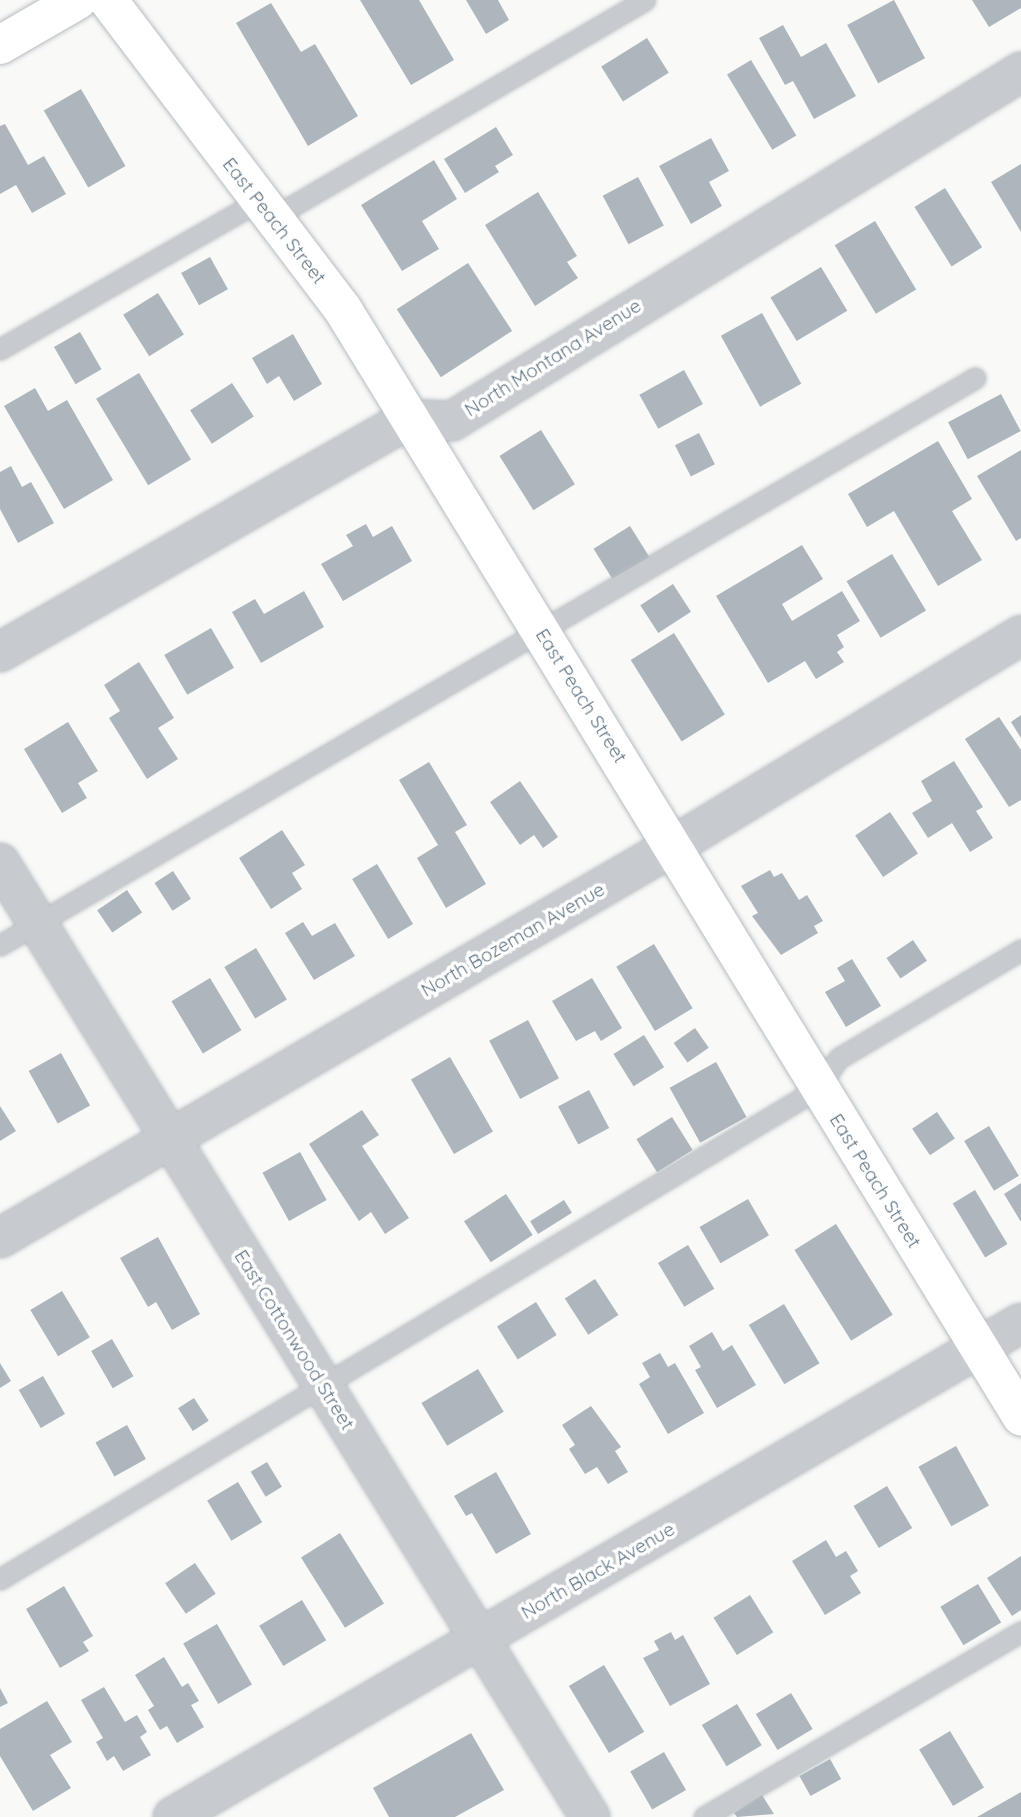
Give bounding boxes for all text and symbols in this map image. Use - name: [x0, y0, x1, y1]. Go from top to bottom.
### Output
- street label: East Peach Street: [218, 153, 330, 289]
- street label: North Montana Avenue: [461, 294, 645, 422]
- street label: East Peach Street: [531, 625, 631, 767]
- street label: North Bozeman Avenue: [417, 878, 609, 1002]
- street label: East Peach Street: [825, 1110, 925, 1252]
- street label: East Cottonwood Street: [229, 1246, 359, 1434]
- street label: North Black Avenue: [517, 1518, 679, 1624]

